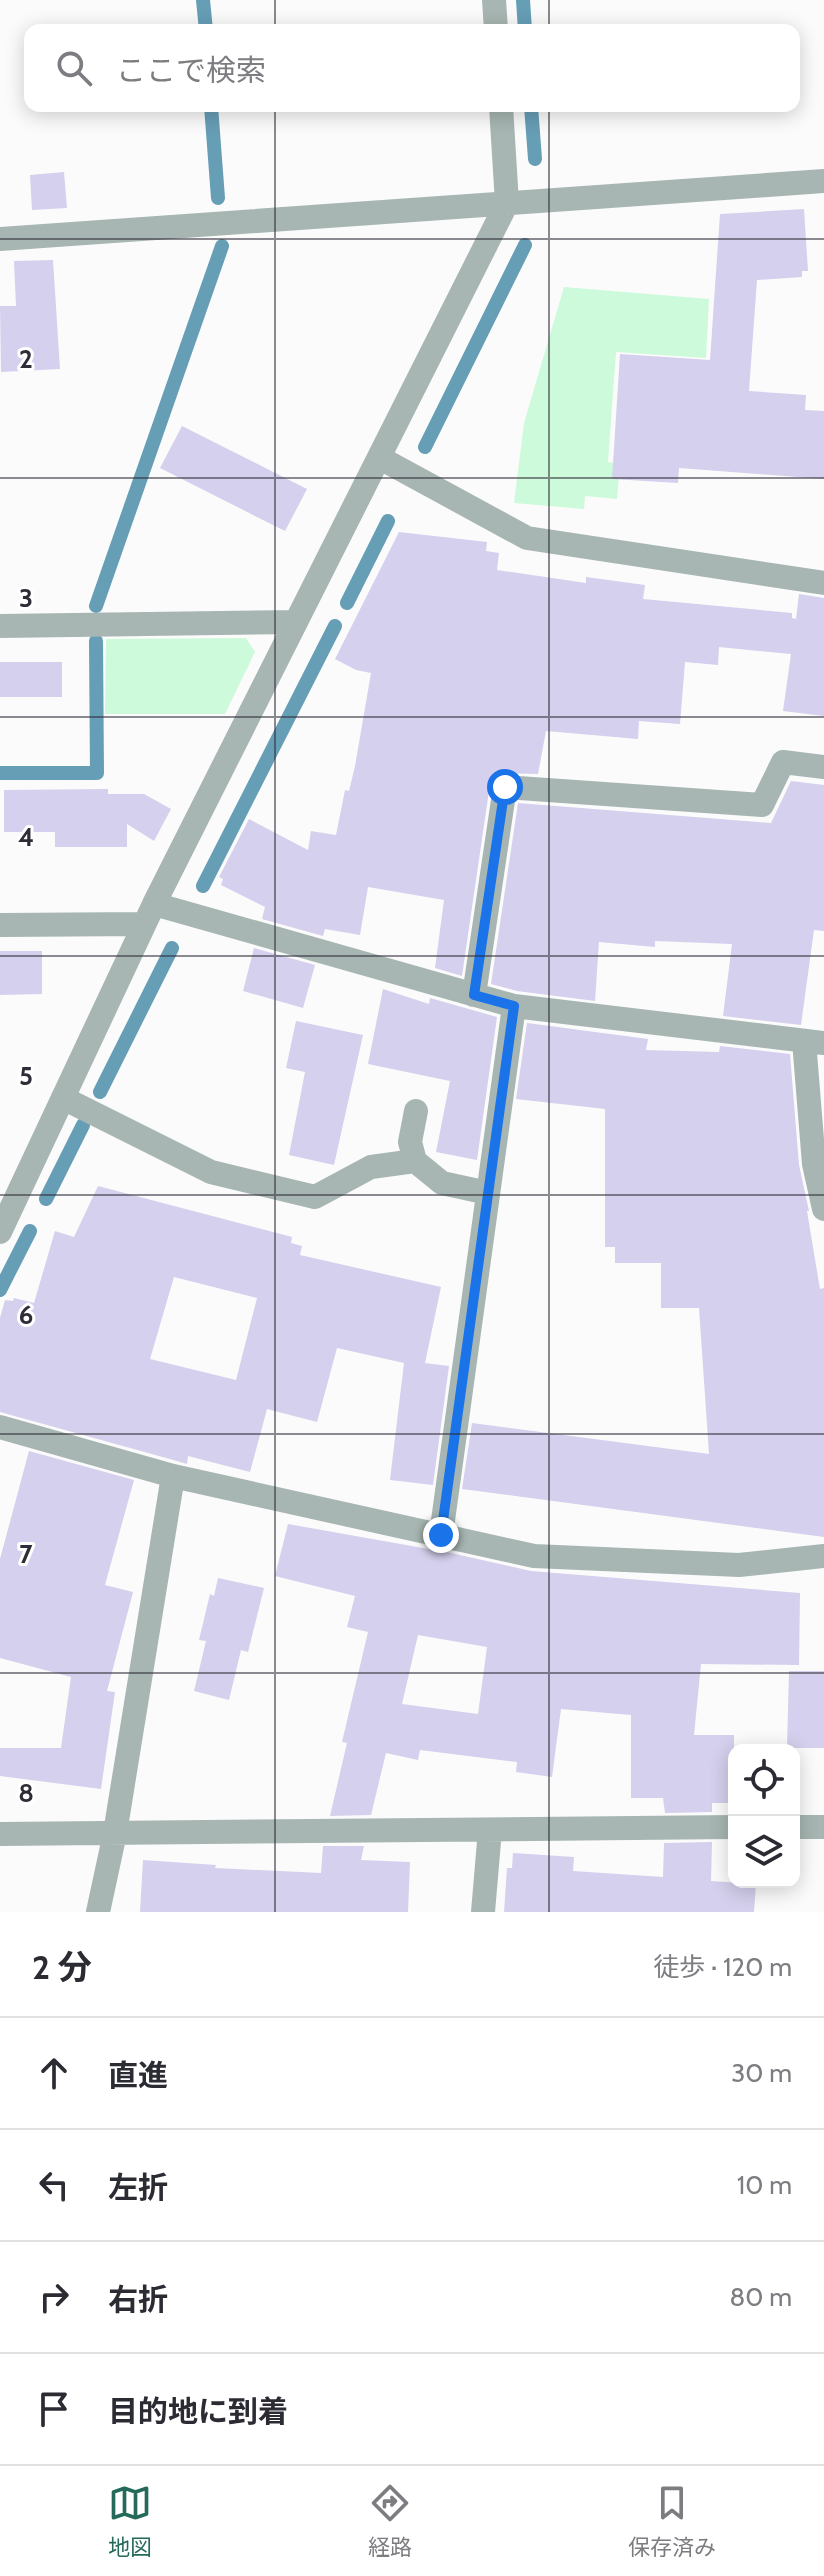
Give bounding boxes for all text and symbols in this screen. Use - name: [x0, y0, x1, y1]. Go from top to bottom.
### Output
- search box: [24, 24, 800, 112]
- icon: search: [52, 46, 96, 90]
- text: ここで検索: [116, 52, 266, 89]
- text: 2: [19, 343, 33, 375]
- text: 3: [19, 582, 33, 614]
- route start: [487, 769, 523, 805]
- text: 4: [18, 821, 34, 853]
- text: 5: [19, 1060, 33, 1092]
- text: 6: [19, 1299, 33, 1331]
- route end: [423, 1517, 459, 1553]
- text: 7: [19, 1538, 33, 1570]
- map controls: [728, 1744, 800, 1888]
- button: locate: [728, 1744, 800, 1816]
- text: 8: [18, 1777, 34, 1809]
- button: layers: [728, 1816, 800, 1888]
- text: 2 分: [32, 1946, 92, 1988]
- text: 徒歩 · 120 m: [653, 1951, 792, 1983]
- icon: ahead: [32, 2051, 76, 2095]
- text: 直進: [108, 2057, 168, 2094]
- text: 30 m: [731, 2057, 792, 2089]
- icon: left: [32, 2163, 76, 2207]
- text: 左折: [108, 2169, 168, 2206]
- text: 10 m: [737, 2169, 792, 2201]
- icon: right: [32, 2275, 76, 2319]
- text: 右折: [108, 2281, 168, 2318]
- text: 80 m: [729, 2281, 792, 2313]
- icon: arrive: [32, 2387, 76, 2431]
- text: 目的地に到着: [108, 2393, 288, 2430]
- tab: 地図: [108, 2481, 152, 2561]
- tab: 経路: [368, 2481, 412, 2561]
- tab: 保存済み: [628, 2481, 716, 2561]

